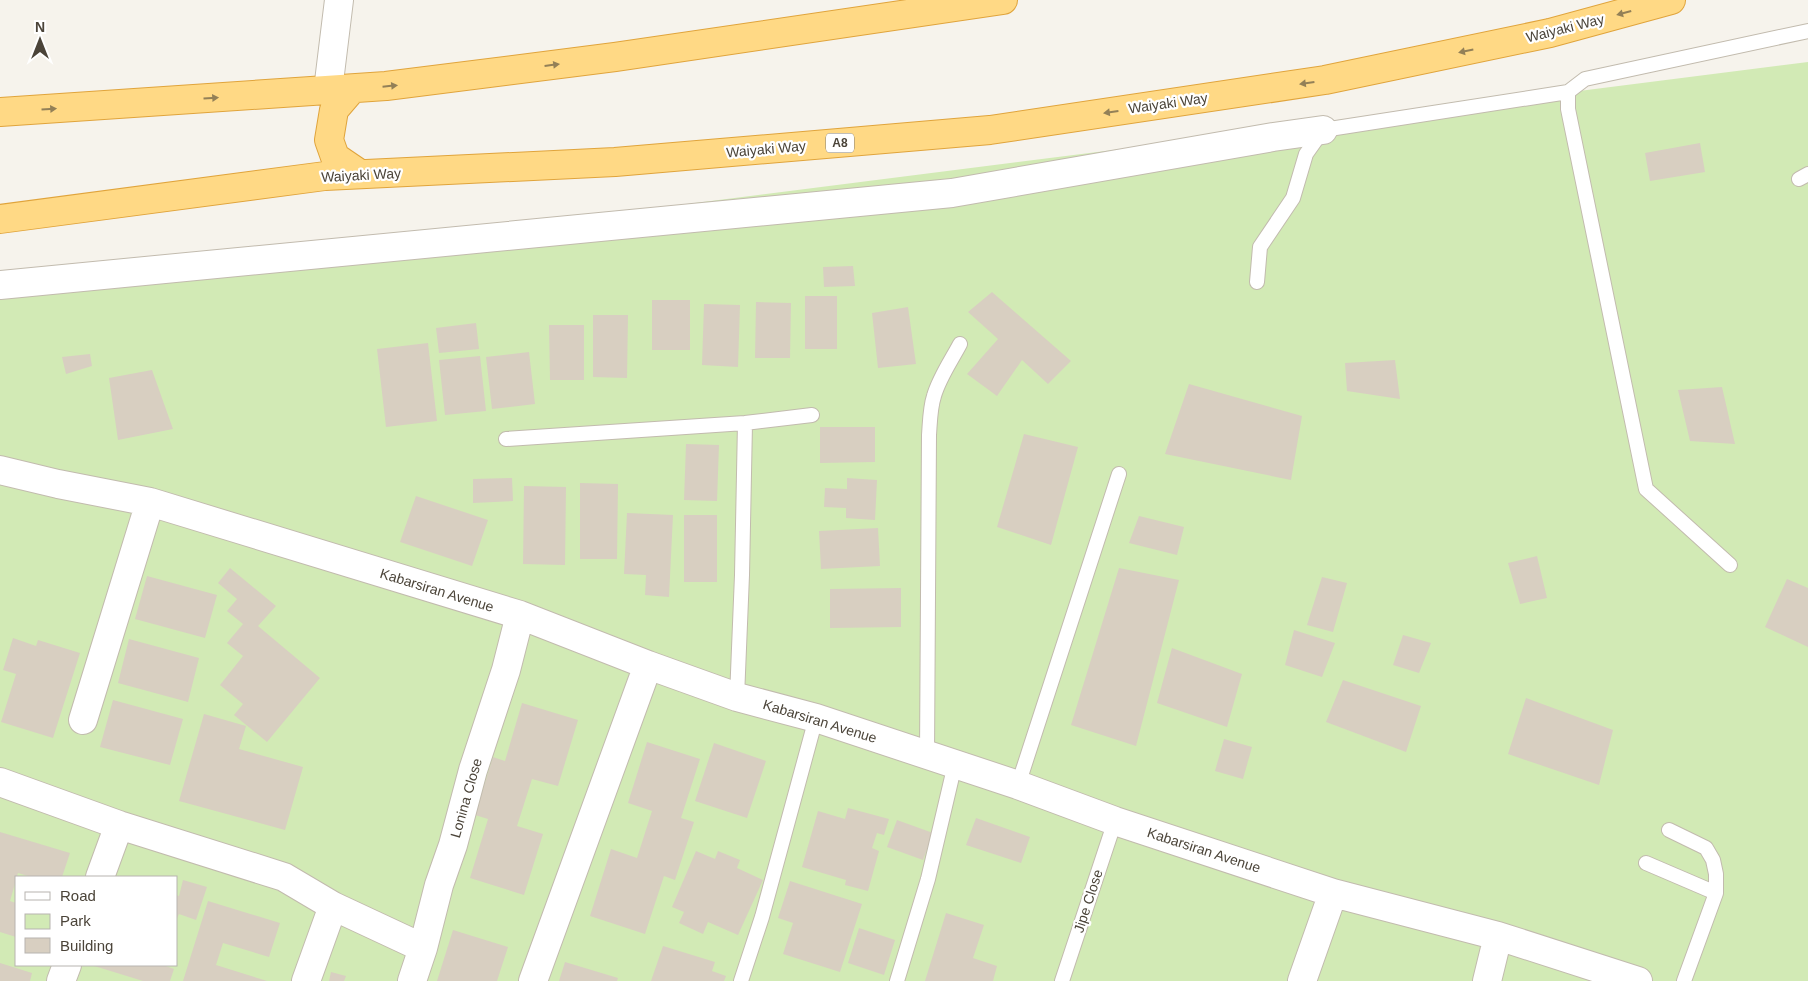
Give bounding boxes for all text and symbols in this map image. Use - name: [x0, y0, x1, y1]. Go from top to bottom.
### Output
- one-way arrow: [1616, 9, 1631, 17]
- street label: Waiyaki Way: [1524, 11, 1606, 45]
- north arrow: [15, 15, 65, 65]
- text: N: [35, 19, 45, 35]
- one-way arrow: [1458, 47, 1474, 55]
- one-way arrow: [544, 61, 560, 69]
- one-way arrow: [1298, 79, 1314, 87]
- one-way arrow: [383, 82, 399, 90]
- street label: Waiyaki Way: [1127, 90, 1209, 116]
- one-way arrow: [203, 93, 219, 101]
- one-way arrow: [41, 104, 57, 112]
- one-way arrow: [1103, 108, 1119, 116]
- road number: A8: [826, 134, 854, 152]
- street label: Waiyaki Way: [726, 138, 806, 160]
- street label: Waiyaki Way: [321, 165, 401, 185]
- street label: Kabarsiran Avenue: [378, 565, 496, 615]
- street label: Kabarsiran Avenue: [761, 696, 879, 746]
- street label: Lonina Close: [447, 756, 485, 839]
- street label: Kabarsiran Avenue: [1145, 824, 1263, 876]
- street label: Jipe Close: [1070, 867, 1106, 935]
- legend: [15, 876, 178, 966]
- text: Road: [60, 887, 96, 904]
- text: Park: [60, 912, 91, 929]
- text: Building: [60, 937, 113, 954]

